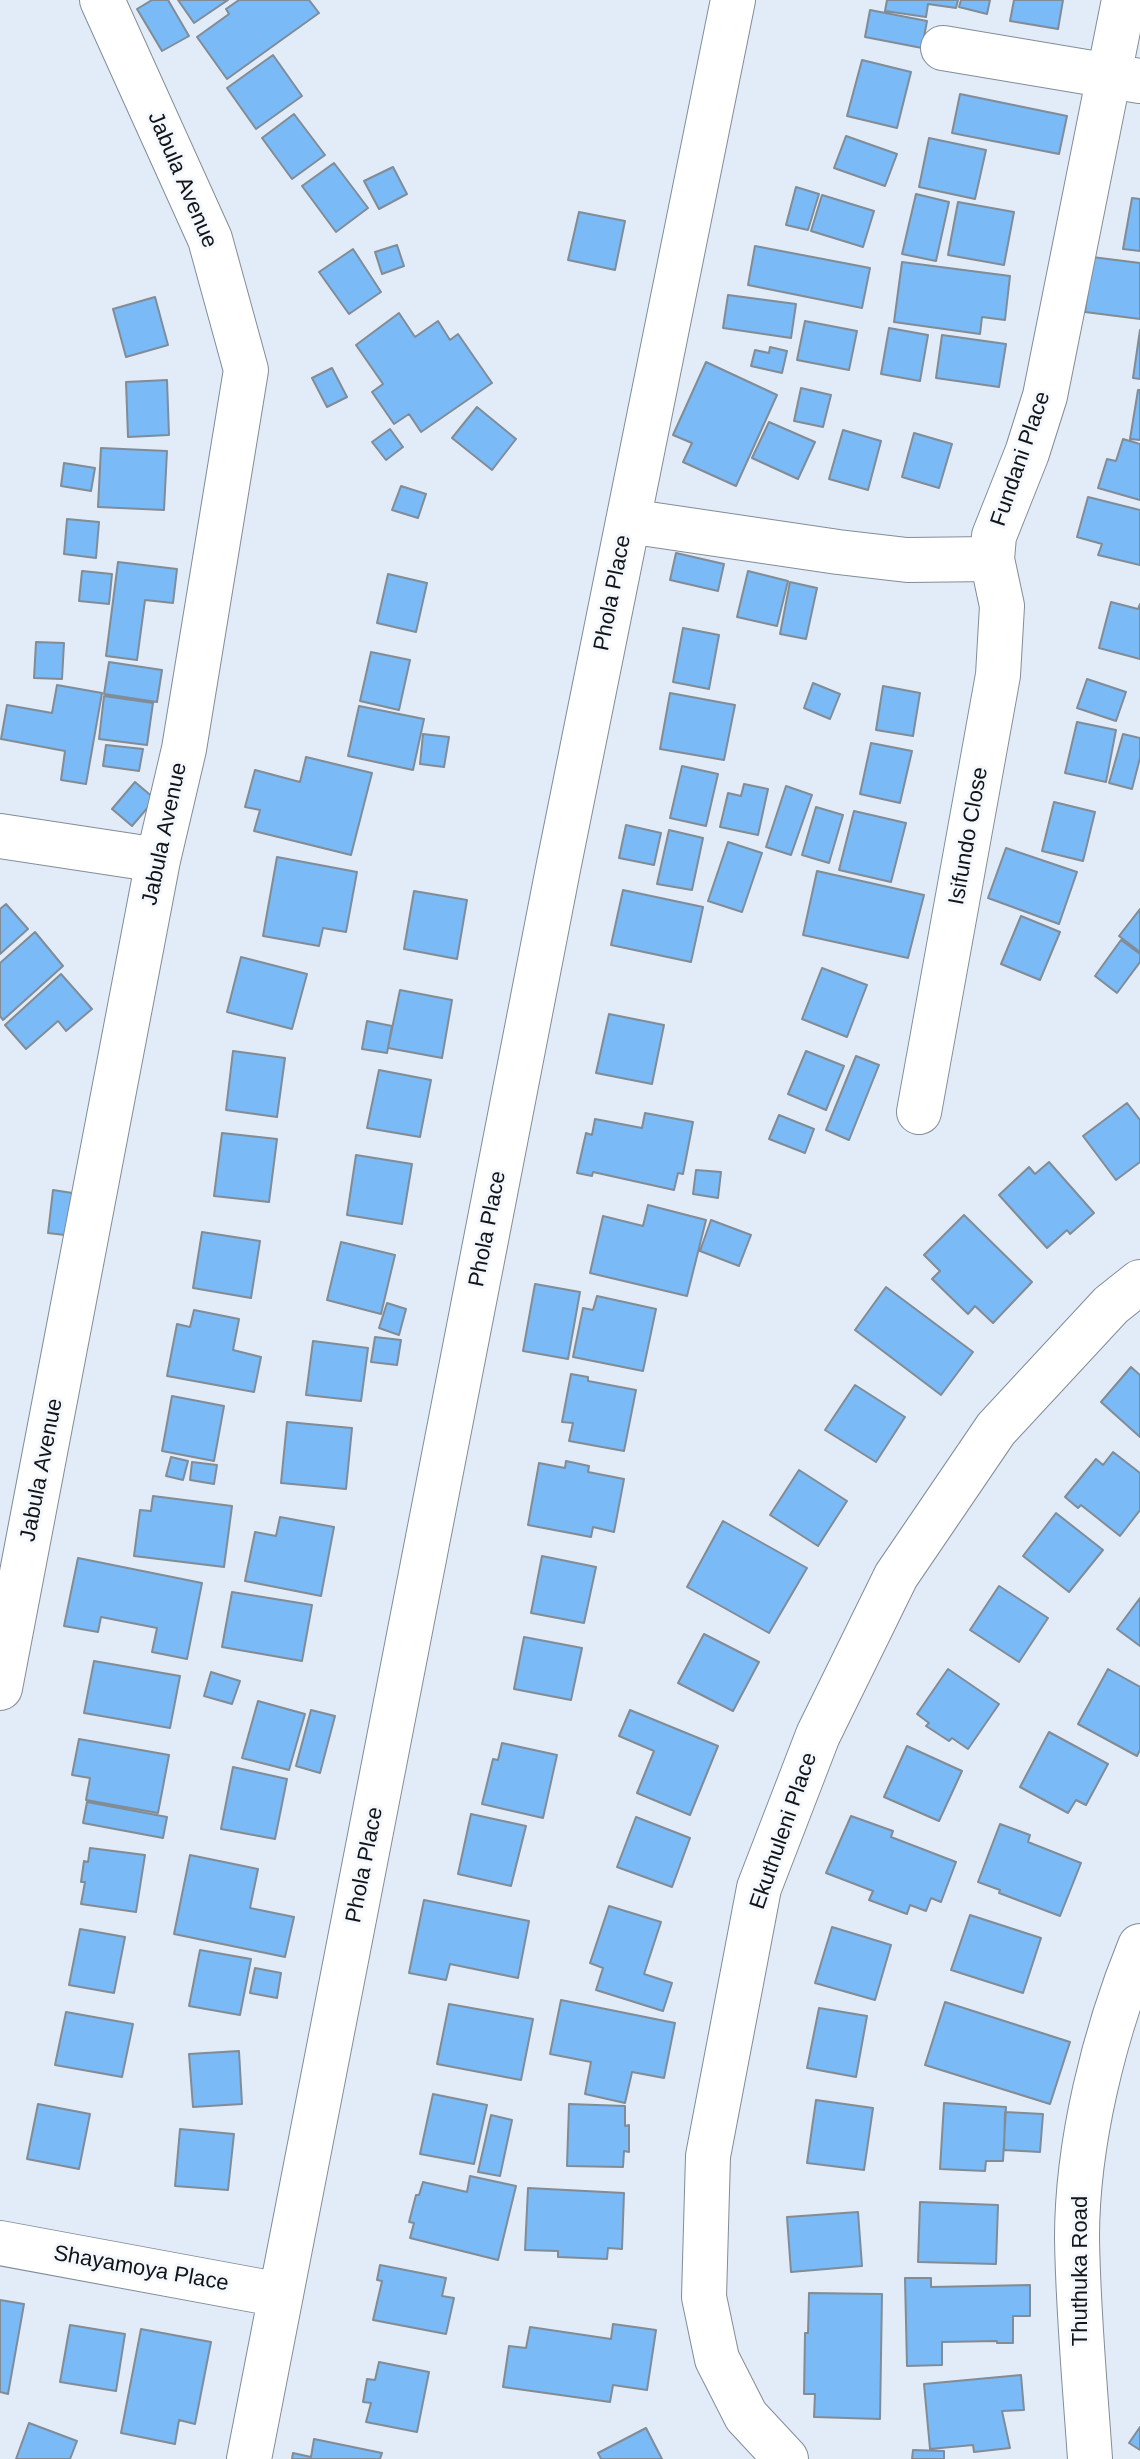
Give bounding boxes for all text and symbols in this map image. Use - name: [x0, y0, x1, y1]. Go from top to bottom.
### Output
- street label: Jabula Avenue: [141, 108, 223, 252]
- street label: Fundani Place: [986, 388, 1056, 530]
- street label: Phola Place: [589, 533, 637, 653]
- street label: Jabula Avenue: [137, 760, 193, 908]
- street label: Isifundo Close: [944, 765, 994, 907]
- street label: Phola Place: [464, 1169, 512, 1289]
- street label: Jabula Avenue: [15, 1396, 69, 1544]
- street label: Ekuthuleni Place: [745, 1749, 823, 1913]
- street label: Phola Place: [341, 1805, 389, 1925]
- street label: Thuthuka Road: [1068, 2196, 1094, 2346]
- street label: Shayamoya Place: [51, 2241, 231, 2297]

